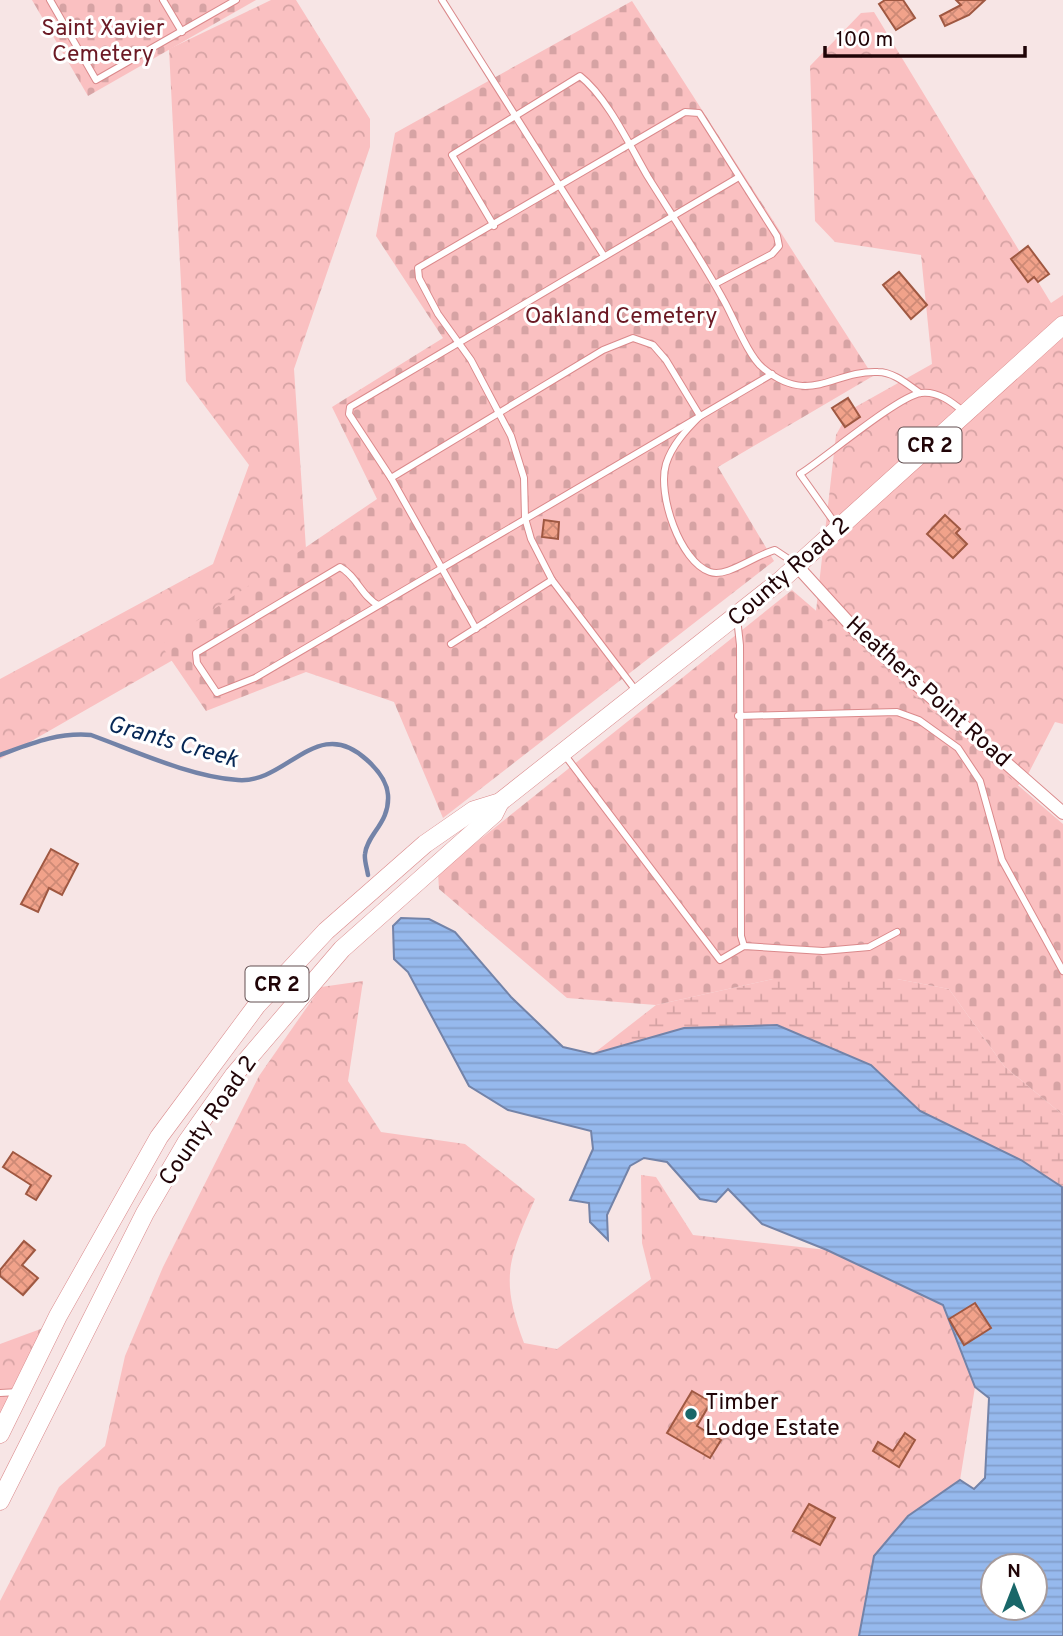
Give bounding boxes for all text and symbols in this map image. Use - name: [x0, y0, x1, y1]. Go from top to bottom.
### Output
- scale bar: [825, 14, 1024, 58]
- park label: Saint Xavier Cemetery: [41, 15, 165, 70]
- text: 100 m: [836, 27, 893, 54]
- park label: Oakland Cemetery: [525, 303, 717, 332]
- road number: CR 2: [898, 428, 962, 462]
- street label: County Road 2: [723, 512, 857, 634]
- street label: Heathers Point Road: [839, 611, 1016, 775]
- water label: Grants Creek: [104, 710, 242, 776]
- road number: CR 2: [246, 967, 308, 1002]
- street label: County Road 2: [154, 1051, 265, 1192]
- place label: Timber Lodge Estate: [705, 1389, 840, 1444]
- marker: Timber Lodge Estate: [683, 1406, 699, 1422]
- north arrow: [979, 1552, 1049, 1622]
- text: N: [1007, 1560, 1021, 1584]

